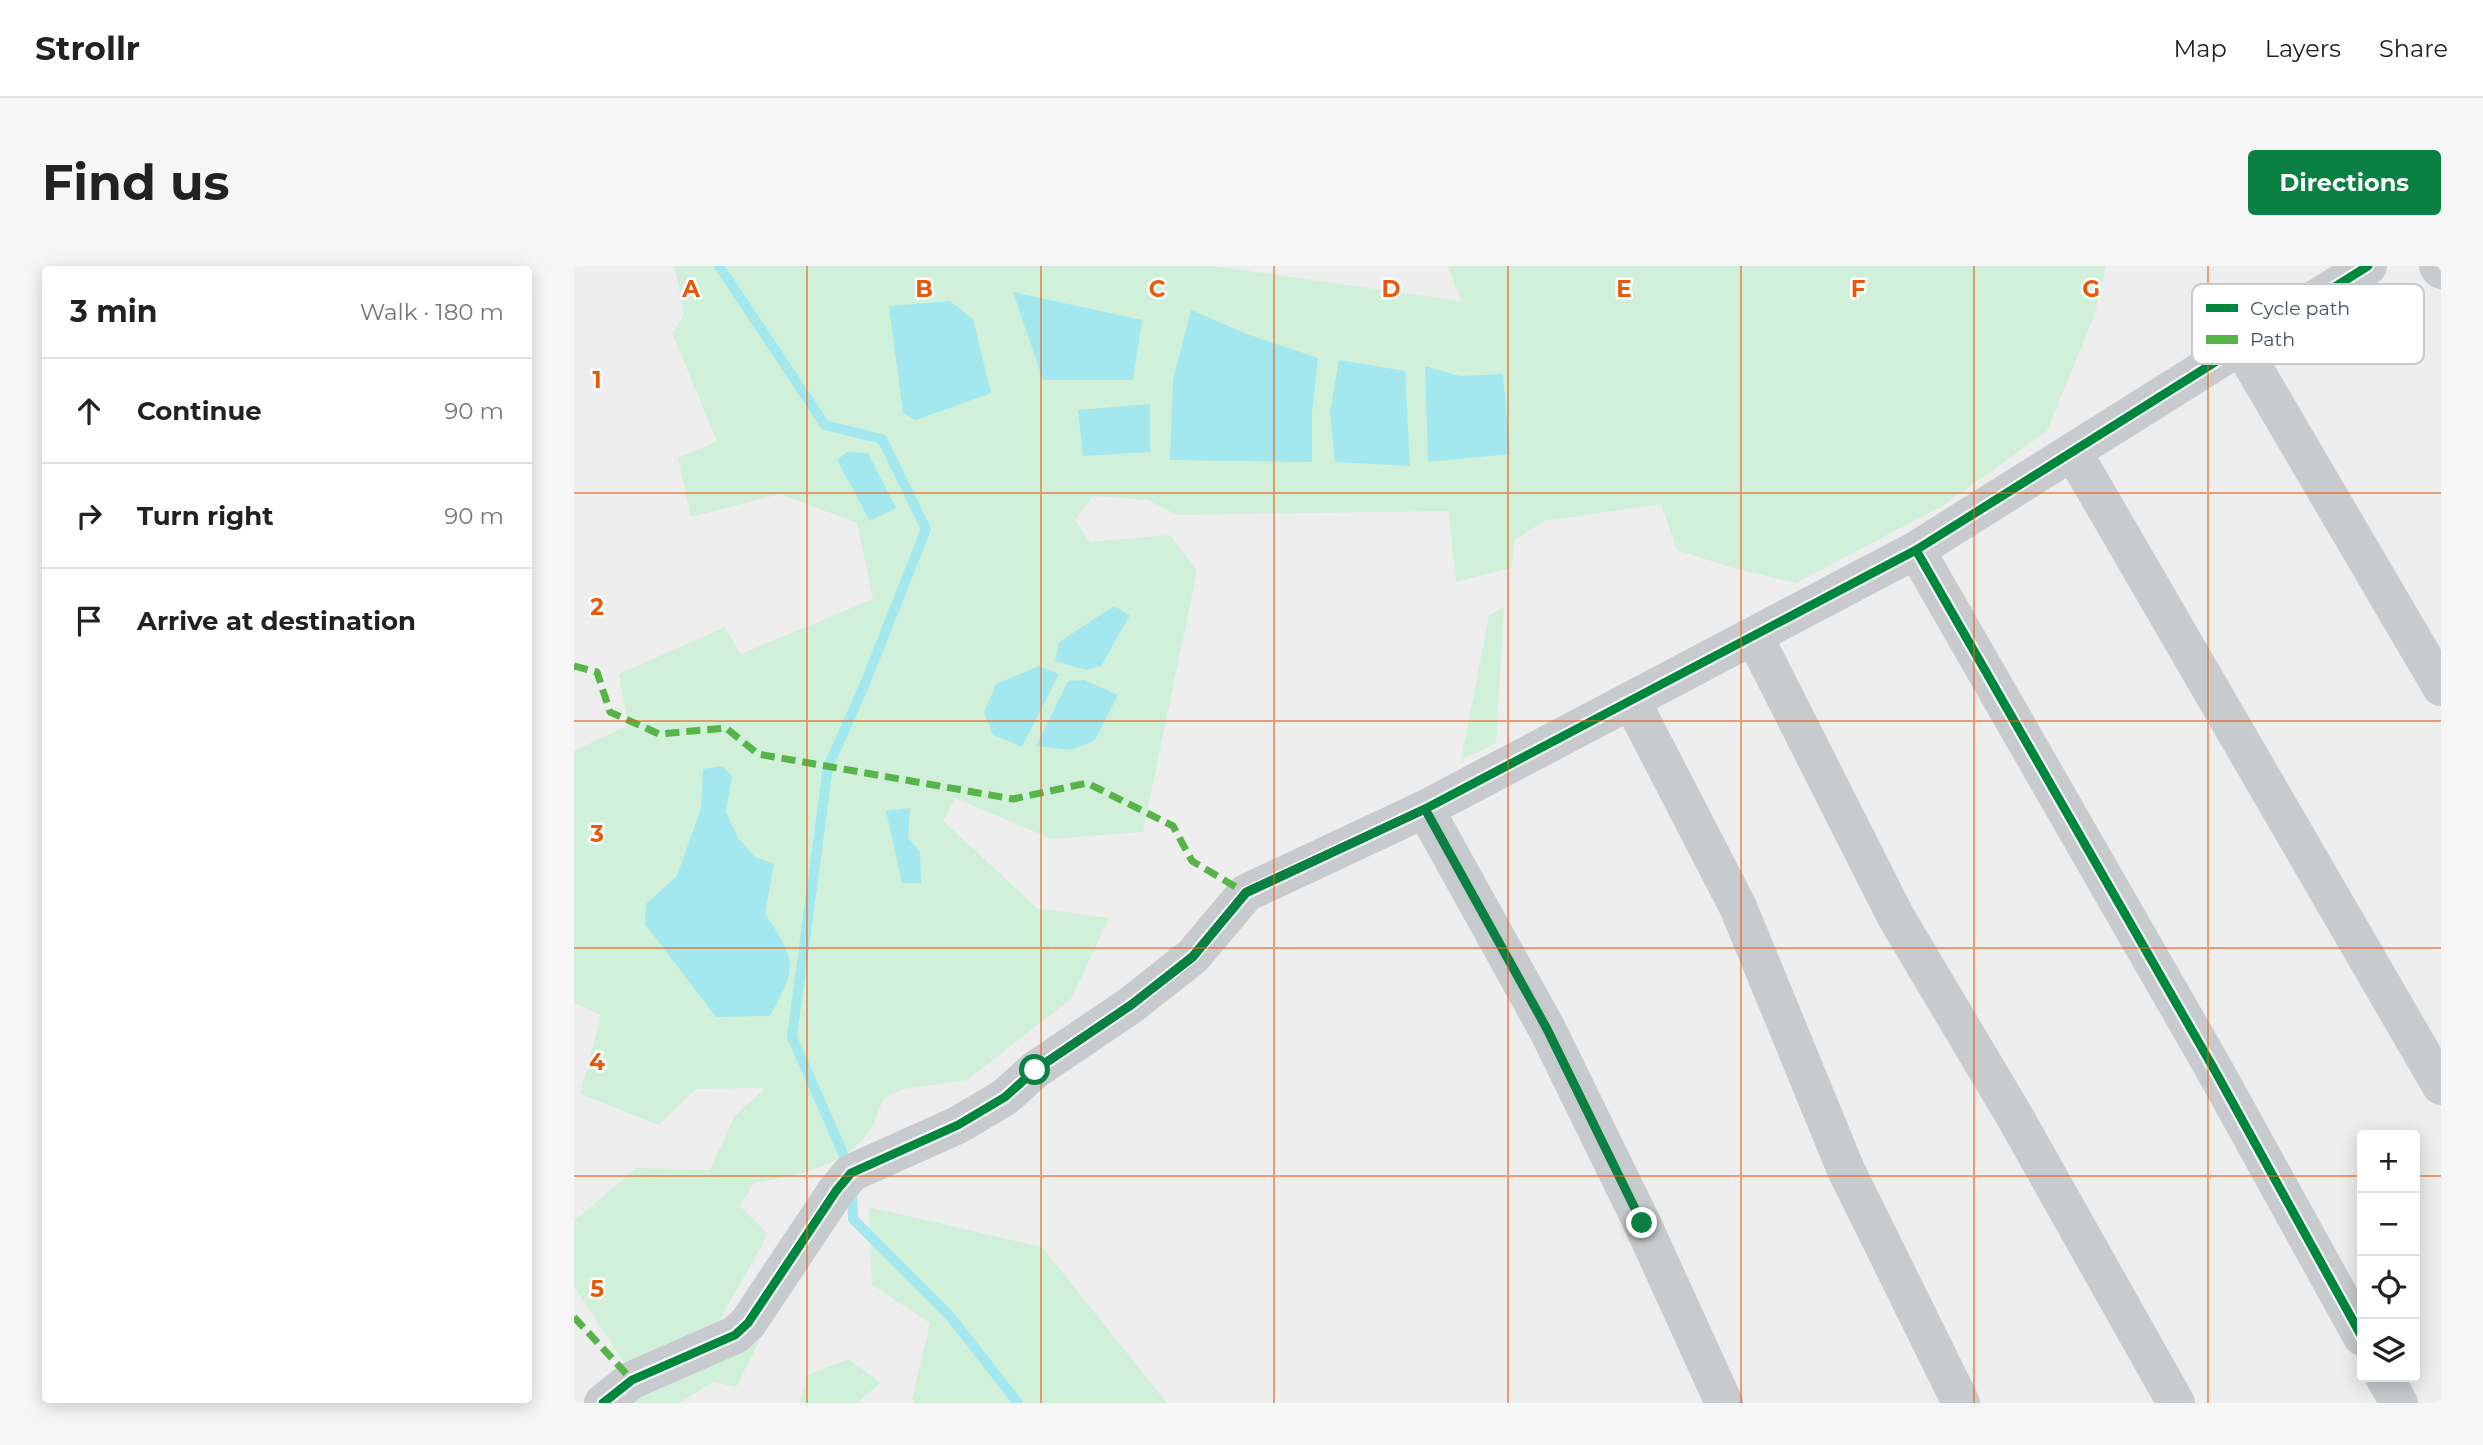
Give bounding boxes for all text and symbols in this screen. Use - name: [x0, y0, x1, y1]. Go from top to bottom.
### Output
- text: Strollr: [35, 28, 140, 68]
- text: Map: [2173, 34, 2227, 63]
- text: Layers: [2265, 34, 2341, 63]
- text: Share: [2379, 34, 2448, 63]
- button: Directions: [2248, 150, 2441, 215]
- text: Find us: [42, 153, 230, 212]
- text: A: [681, 275, 700, 303]
- text: B: [915, 275, 933, 303]
- text: C: [1149, 275, 1166, 303]
- text: D: [1382, 275, 1401, 303]
- text: E: [1616, 275, 1632, 303]
- text: F: [1851, 275, 1866, 303]
- text: G: [2082, 275, 2100, 303]
- legend: [2192, 284, 2424, 364]
- text: 3 min: [70, 293, 157, 330]
- text: Cycle path: [2250, 297, 2350, 320]
- text: Walk · 180 m: [360, 298, 504, 326]
- text: Path: [2250, 328, 2295, 351]
- text: 1: [592, 366, 602, 394]
- icon: ahead: [70, 392, 108, 430]
- text: Continue: [137, 395, 262, 427]
- text: 90 m: [444, 397, 504, 425]
- icon: right: [70, 497, 108, 535]
- text: Turn right: [137, 500, 273, 532]
- text: 90 m: [444, 502, 504, 530]
- text: 2: [590, 593, 604, 621]
- icon: arrive: [70, 602, 108, 640]
- text: Arrive at destination: [137, 605, 416, 637]
- text: 3: [589, 820, 604, 848]
- text: 4: [589, 1048, 605, 1076]
- route start: [1019, 1054, 1050, 1085]
- map controls: [2357, 1130, 2420, 1382]
- button: +: [2357, 1130, 2420, 1193]
- button: −: [2357, 1193, 2420, 1256]
- route end: [1626, 1207, 1657, 1238]
- button: locate: [2357, 1256, 2420, 1319]
- text: 5: [590, 1275, 604, 1303]
- button: layers: [2357, 1319, 2420, 1382]

